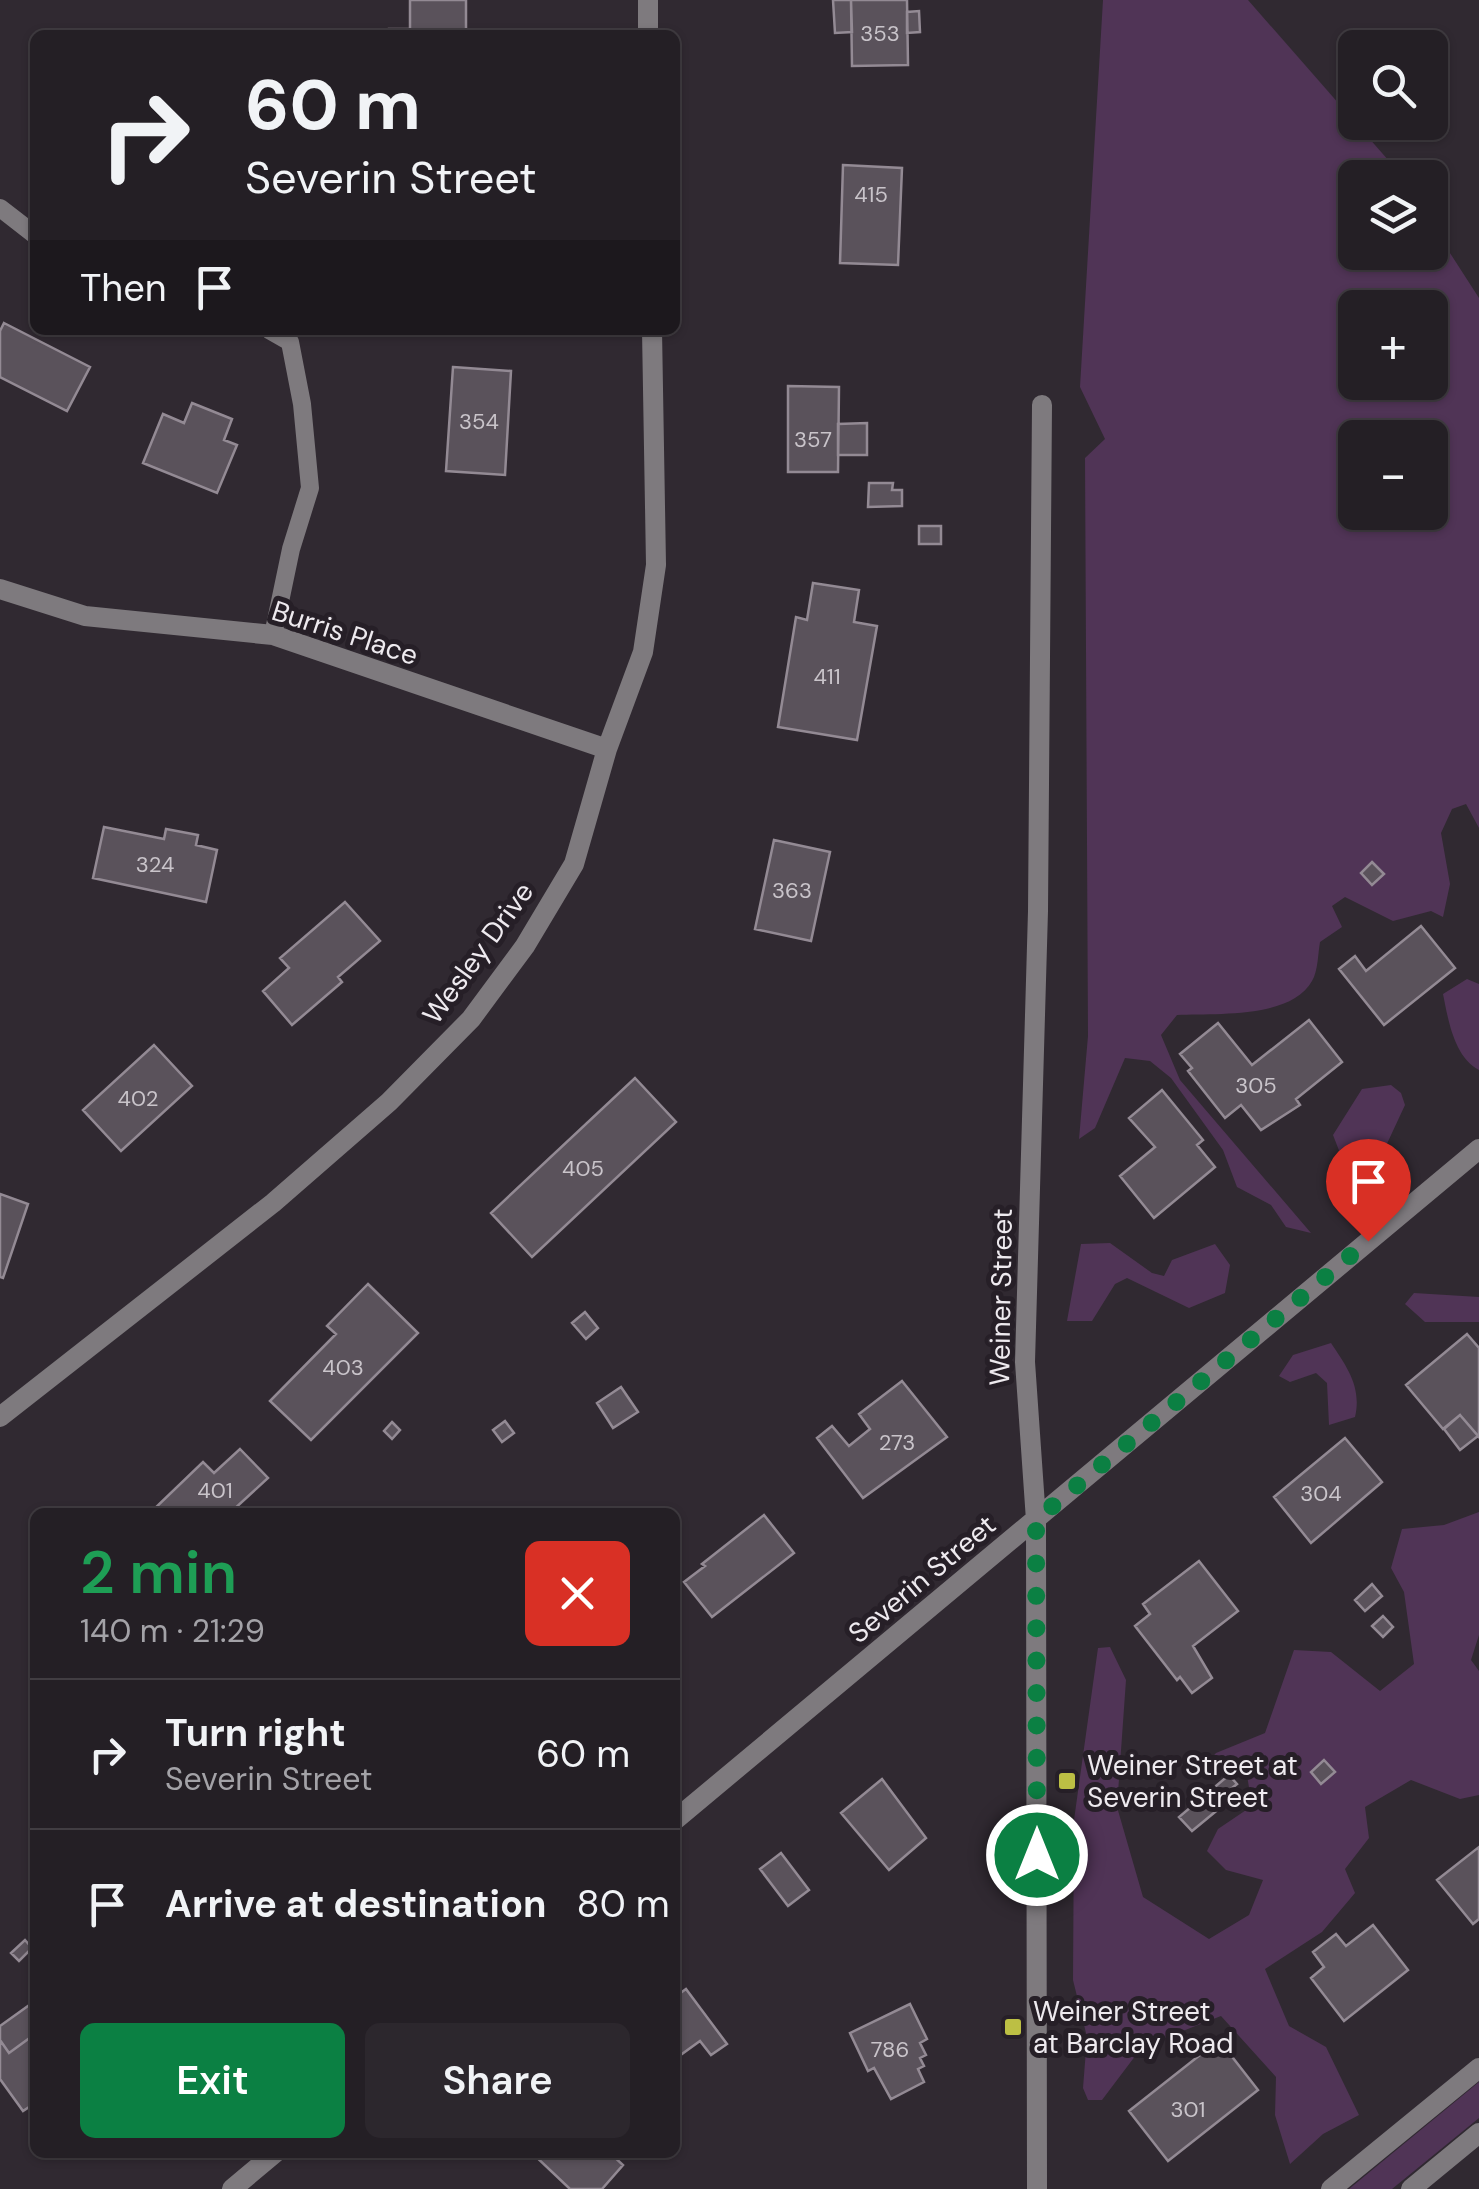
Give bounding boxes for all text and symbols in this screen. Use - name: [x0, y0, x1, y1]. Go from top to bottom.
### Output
- house number: 353: [860, 19, 900, 48]
- map controls: [1338, 30, 1448, 530]
- button: search: [1338, 30, 1448, 140]
- text: 60 m: [245, 60, 421, 151]
- icon: right: [80, 70, 210, 200]
- text: Severin Street: [245, 148, 537, 207]
- button: layers: [1338, 160, 1448, 270]
- house number: 415: [854, 180, 888, 209]
- icon: arrive: [187, 260, 242, 315]
- text: Then: [80, 263, 167, 313]
- button: +: [1338, 290, 1448, 400]
- house number: 354: [459, 407, 499, 436]
- button: −: [1338, 420, 1448, 530]
- house number: 357: [794, 425, 832, 454]
- street label: Burris Place: [267, 592, 423, 674]
- house number: 411: [813, 662, 841, 691]
- house number: 324: [136, 850, 174, 879]
- street label: Wesley Drive: [414, 875, 542, 1031]
- house number: 363: [772, 876, 812, 905]
- house number: 305: [1235, 1071, 1277, 1100]
- house number: 402: [118, 1084, 158, 1113]
- pin: [1326, 1139, 1411, 1242]
- house number: 405: [562, 1154, 604, 1183]
- icon: arrive: [1341, 1154, 1396, 1209]
- street label: Weiner Street: [981, 1208, 1021, 1386]
- house number: 403: [322, 1353, 364, 1382]
- house number: 273: [879, 1428, 915, 1457]
- house number: 401: [197, 1476, 233, 1505]
- house number: 304: [1300, 1479, 1342, 1508]
- street label: Severin Street: [841, 1506, 1003, 1652]
- text: 2 min: [80, 1533, 237, 1612]
- button: close: [525, 1541, 630, 1646]
- text: 140 m · 21:29: [80, 1610, 265, 1652]
- text: Turn right: [165, 1708, 346, 1758]
- icon: right: [80, 1727, 135, 1782]
- text: 60 m: [536, 1729, 630, 1779]
- place label: Weiner Street at Severin Street: [1087, 1747, 1298, 1816]
- text: Severin Street: [165, 1758, 372, 1800]
- marker: Weiner Street at Severin Street: [1056, 1770, 1078, 1792]
- position arrow: [985, 1803, 1089, 1907]
- icon: arrive: [80, 1877, 135, 1932]
- text: Arrive at destination: [165, 1879, 547, 1929]
- text: 80 m: [577, 1879, 670, 1929]
- place label: Weiner Street at Barclay Road: [1033, 1993, 1233, 2062]
- marker: Weiner Street at Barclay Road: [1002, 2016, 1024, 2038]
- button: Exit: [80, 2023, 345, 2138]
- button: Share: [365, 2023, 630, 2138]
- house number: 786: [871, 2035, 909, 2064]
- house number: 301: [1171, 2095, 1205, 2124]

